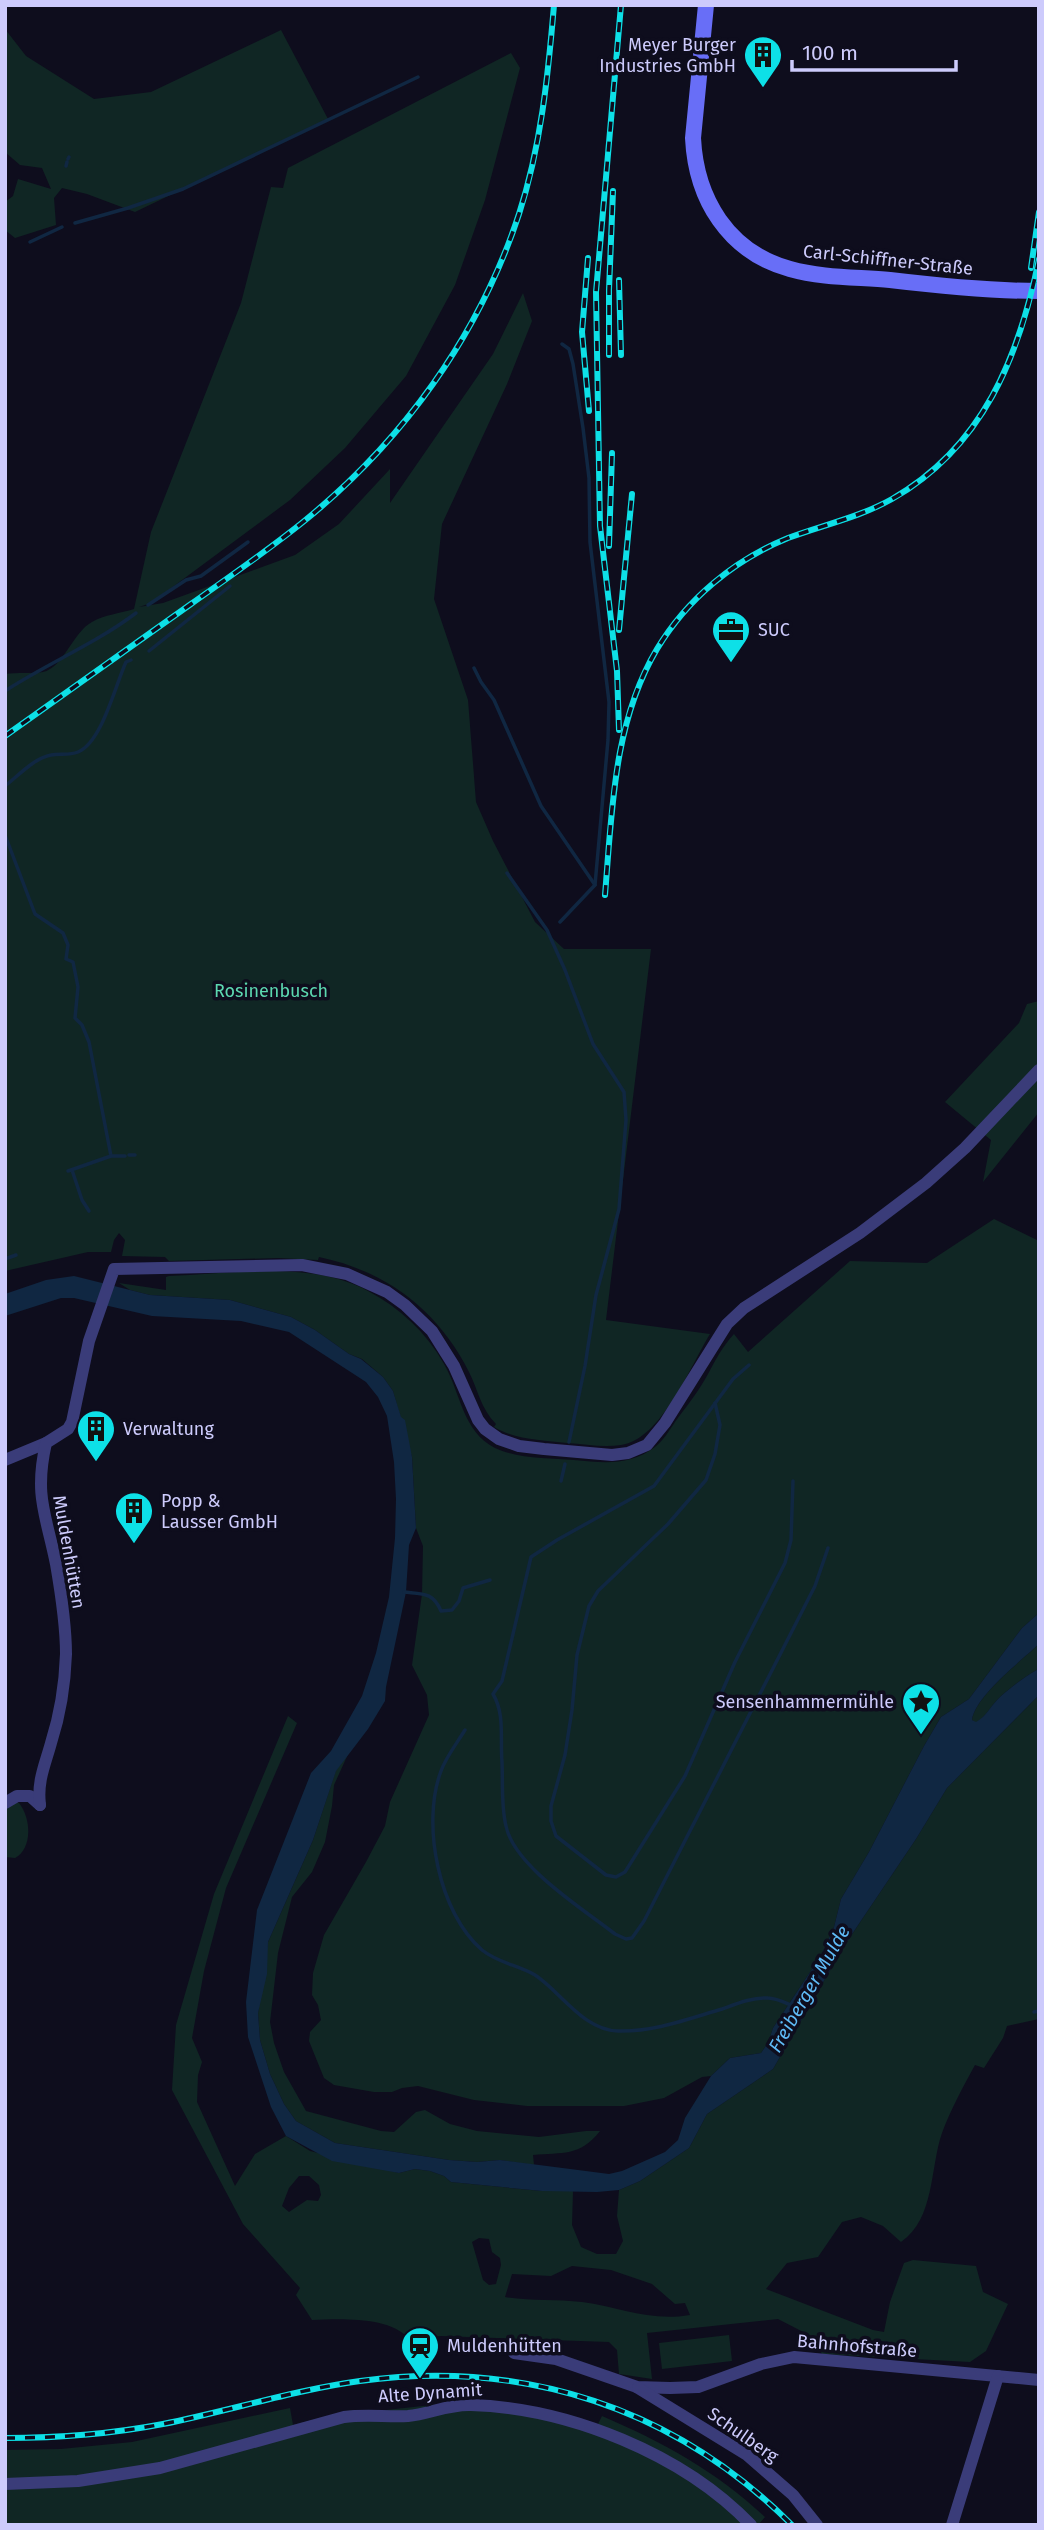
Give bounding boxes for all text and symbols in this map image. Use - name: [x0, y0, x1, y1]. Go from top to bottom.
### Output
- scale bar: [792, 28, 956, 72]
- place label: Meyer Burger Industries GmbH: [599, 34, 736, 77]
- building icon: Meyer Burger Industries GmbH: [742, 34, 784, 89]
- text: 100 m: [802, 40, 858, 66]
- street label: Carl-Schiffner-Straße: [802, 240, 974, 280]
- office icon: SUC: [710, 609, 752, 664]
- place label: SUC: [758, 619, 790, 641]
- park label: Rosinenbusch: [214, 980, 328, 1002]
- building icon: Verwaltung: [75, 1408, 117, 1463]
- place label: Verwaltung: [123, 1418, 214, 1440]
- building icon: Popp & Lausser GmbH: [113, 1490, 155, 1545]
- place label: Popp & Lausser GmbH: [161, 1490, 278, 1533]
- street label: Muldenhütten: [48, 1494, 90, 1610]
- place icon: Sensenhammermühle: [900, 1681, 942, 1736]
- place label: Sensenhammermühle: [716, 1691, 894, 1713]
- water label: Freiberger Mulde: [763, 1921, 855, 2057]
- station icon: Muldenhütten: [399, 2325, 441, 2380]
- street label: Bahnhofstraße: [796, 2330, 918, 2362]
- place label: Muldenhütten: [447, 2335, 562, 2357]
- street label: Alte Dynamit: [377, 2378, 483, 2408]
- street label: Schulberg: [703, 2403, 783, 2468]

